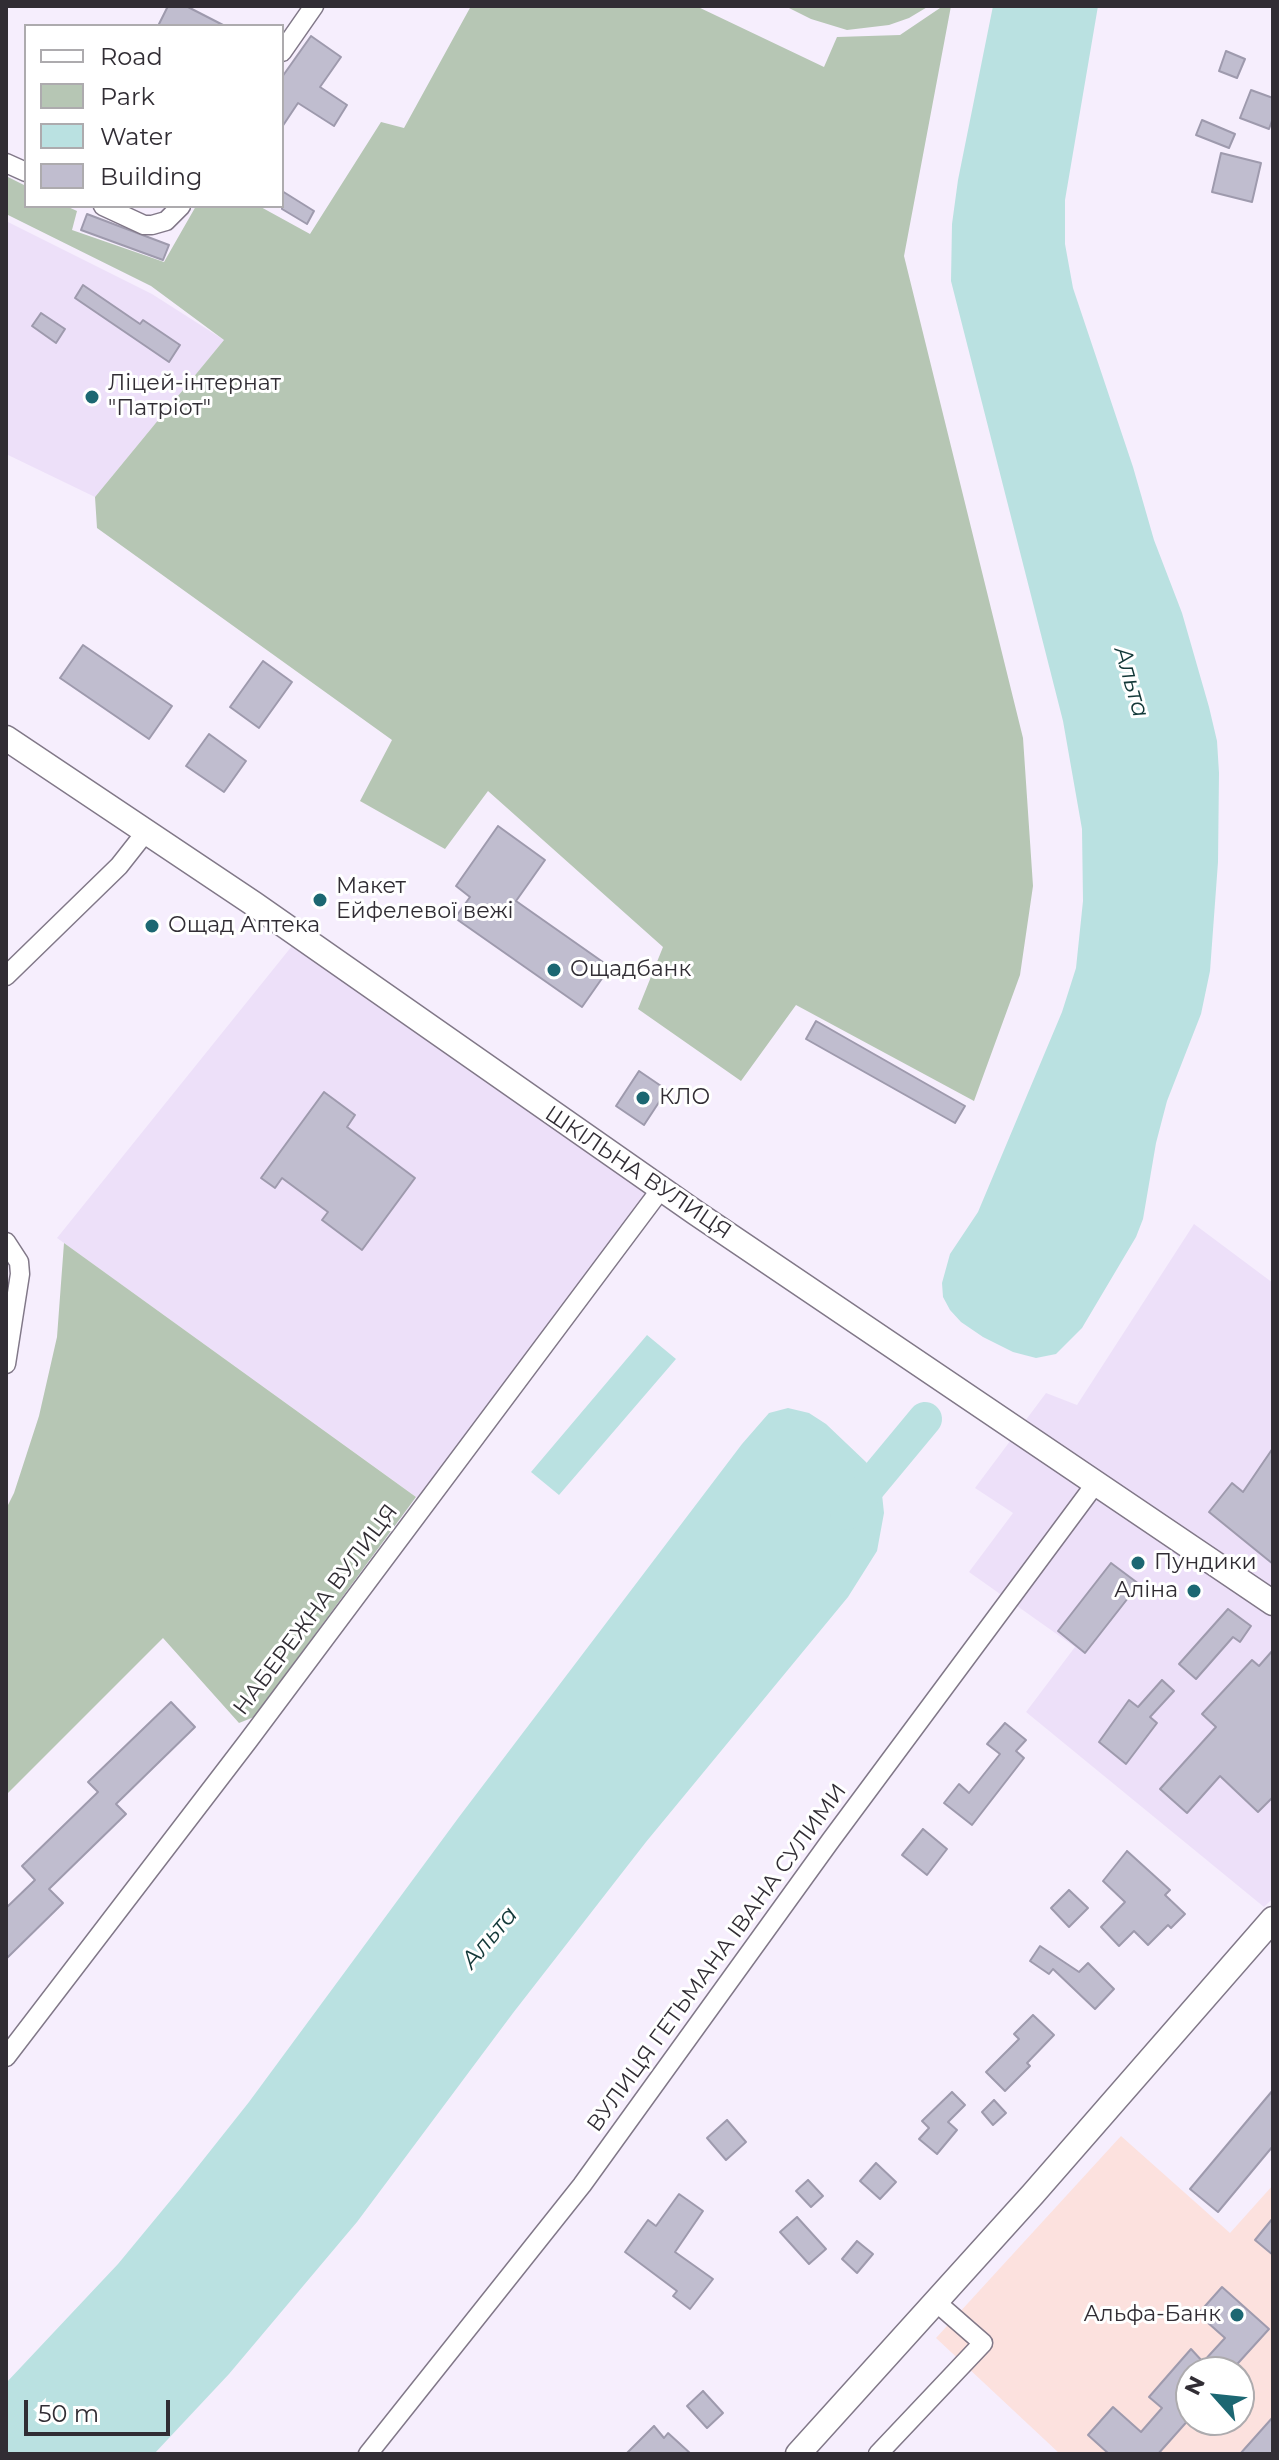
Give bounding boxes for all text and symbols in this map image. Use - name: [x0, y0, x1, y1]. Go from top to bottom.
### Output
- legend: [24, 24, 284, 208]
- text: Road: [100, 42, 163, 71]
- text: Park: [100, 82, 155, 111]
- text: Water: [100, 122, 173, 151]
- text: Building: [100, 162, 203, 191]
- place label: Ліцей-інтернат "Патріот": [108, 371, 281, 422]
- marker: Ліцей-інтернат "Патріот": [83, 388, 101, 406]
- water label: Альта: [1107, 643, 1155, 721]
- place label: Макет Ейфелевої вежі: [336, 874, 514, 926]
- marker: Макет Ейфелевої вежі: [311, 891, 329, 909]
- place label: Ощад Аптека: [168, 913, 320, 939]
- marker: Ощад Аптека: [143, 917, 161, 935]
- place label: Ощадбанк: [570, 957, 691, 983]
- marker: Ощадбанк: [545, 961, 563, 979]
- place label: КЛО: [659, 1085, 710, 1111]
- marker: КЛО: [634, 1089, 652, 1107]
- street label: ШКІЛЬНА ВУЛИЦЯ: [540, 1101, 736, 1245]
- street label: НАБЕРЕЖНА ВУЛИЦЯ: [228, 1499, 404, 1721]
- place label: Пундики: [1154, 1550, 1257, 1576]
- marker: Пундики: [1129, 1554, 1147, 1572]
- place label: Аліна: [1114, 1578, 1178, 1604]
- marker: Аліна: [1185, 1582, 1203, 1600]
- street label: ВУЛИЦЯ ГЕТЬМАНА ІВАНА СУЛИМИ: [582, 1779, 852, 2137]
- water label: Альта: [456, 1901, 524, 1975]
- place label: Альфа-Банк: [1083, 2302, 1221, 2328]
- marker: Альфа-Банк: [1228, 2306, 1246, 2324]
- north arrow: [1175, 2356, 1255, 2436]
- text: N: [1179, 2372, 1211, 2400]
- scale bar: [28, 2384, 174, 2434]
- text: 50 m: [38, 2399, 99, 2428]

